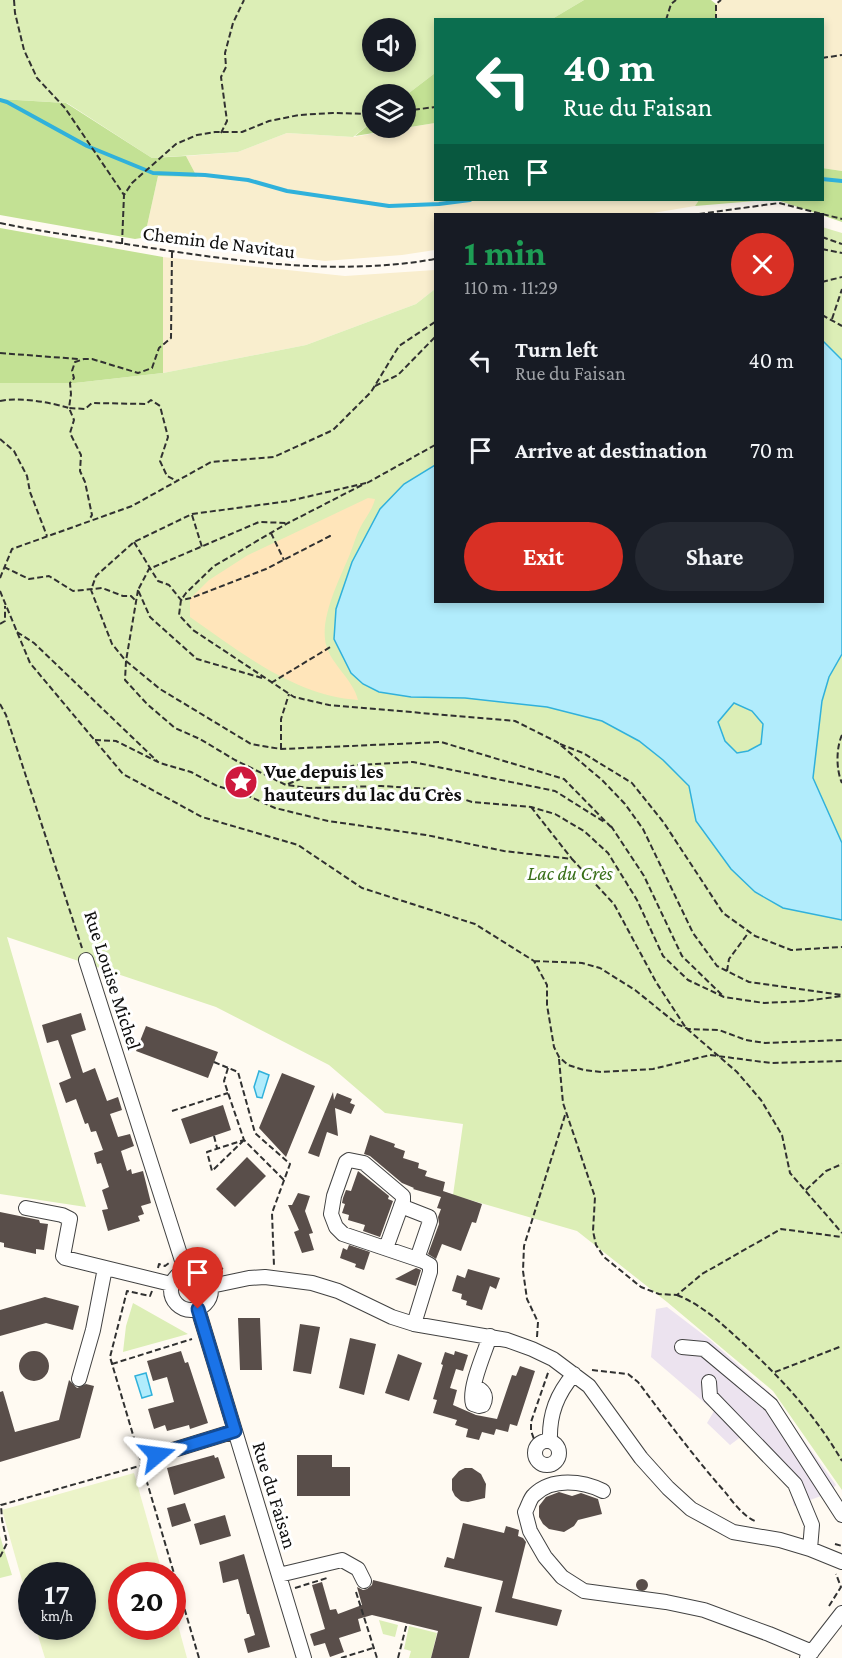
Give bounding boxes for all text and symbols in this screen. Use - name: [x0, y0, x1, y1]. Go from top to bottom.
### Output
- map controls: [362, 18, 416, 138]
- button: sound: [362, 18, 416, 72]
- icon: left: [464, 42, 542, 120]
- text: 40 m: [563, 43, 655, 90]
- button: layers: [362, 84, 416, 138]
- text: Rue du Faisan: [563, 92, 712, 122]
- icon: arrive: [521, 156, 554, 189]
- text: Then: [464, 160, 509, 185]
- street label: Chemin de Navitau: [142, 222, 297, 262]
- text: 1 min: [464, 233, 546, 273]
- button: close: [731, 233, 794, 296]
- text: 110 m · 11:29: [464, 276, 558, 298]
- text: Turn left: [515, 337, 598, 362]
- icon: left: [464, 344, 497, 377]
- text: 40 m: [749, 348, 794, 373]
- text: Rue du Faisan: [515, 362, 626, 384]
- icon: arrive: [464, 434, 497, 467]
- text: Arrive at destination: [515, 438, 707, 463]
- text: 70 m: [750, 438, 794, 463]
- button: Exit: [464, 522, 623, 591]
- button: Share: [635, 522, 794, 591]
- place label: Vue depuis les hauteurs du lac du Crès: [263, 760, 462, 805]
- place icon: Vue depuis les hauteurs du lac du Crès: [223, 764, 259, 800]
- park label: Lac du Crès: [527, 862, 614, 884]
- street label: Rue Louise Michel: [80, 908, 146, 1052]
- pin: [172, 1247, 223, 1309]
- icon: arrive: [181, 1256, 214, 1289]
- position arrow: [125, 1423, 189, 1487]
- street label: Rue du Faisan: [248, 1439, 302, 1551]
- speed limit sign: 20: [108, 1562, 186, 1640]
- text: 17: [44, 1577, 70, 1610]
- text: km/h: [41, 1608, 73, 1624]

